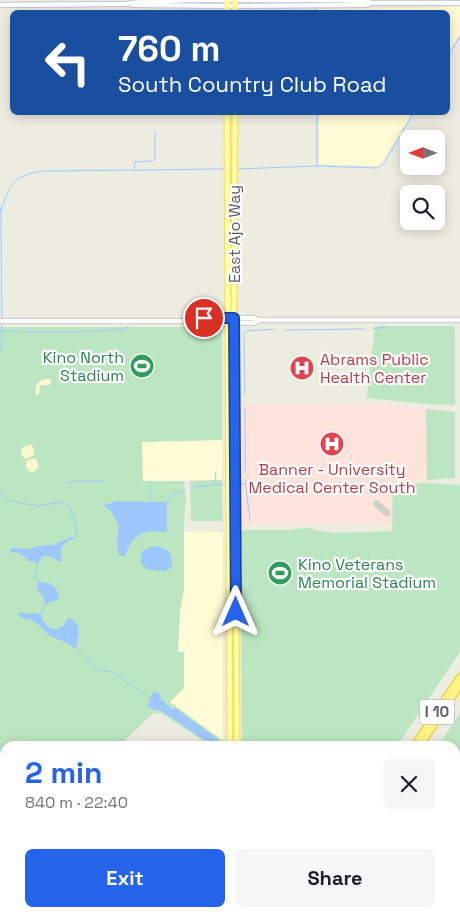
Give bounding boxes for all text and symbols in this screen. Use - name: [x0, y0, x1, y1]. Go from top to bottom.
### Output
- text: 760 m: [118, 27, 220, 71]
- icon: left: [35, 30, 100, 95]
- text: South Country Club Road: [118, 70, 387, 98]
- north arrow: [400, 130, 445, 175]
- map controls: [400, 130, 445, 230]
- street label: East Ajo Way: [224, 185, 245, 283]
- button: search: [400, 185, 445, 230]
- pin: [183, 297, 225, 339]
- icon: arrive: [190, 304, 218, 332]
- place label: Kino North Stadium: [43, 347, 124, 386]
- place label: Abrams Public Health Center: [320, 349, 429, 388]
- sports icon: Kino North Stadium: [129, 353, 155, 379]
- hospital icon: Abrams Public Health Center: [289, 355, 315, 381]
- hospital icon: Banner - University Medical Center South: [319, 431, 345, 457]
- place label: Banner - University Medical Center South: [249, 459, 416, 498]
- place label: Kino Veterans Memorial Stadium: [298, 554, 436, 593]
- sports icon: Kino Veterans Memorial Stadium: [267, 560, 293, 586]
- position arrow: [209, 585, 261, 637]
- road number: I 10: [420, 700, 454, 724]
- text: 2 min: [25, 753, 103, 792]
- button: close: [383, 758, 435, 810]
- text: 840 m · 22:40: [25, 792, 128, 813]
- button: Exit: [25, 849, 225, 907]
- button: Share: [235, 849, 435, 907]

